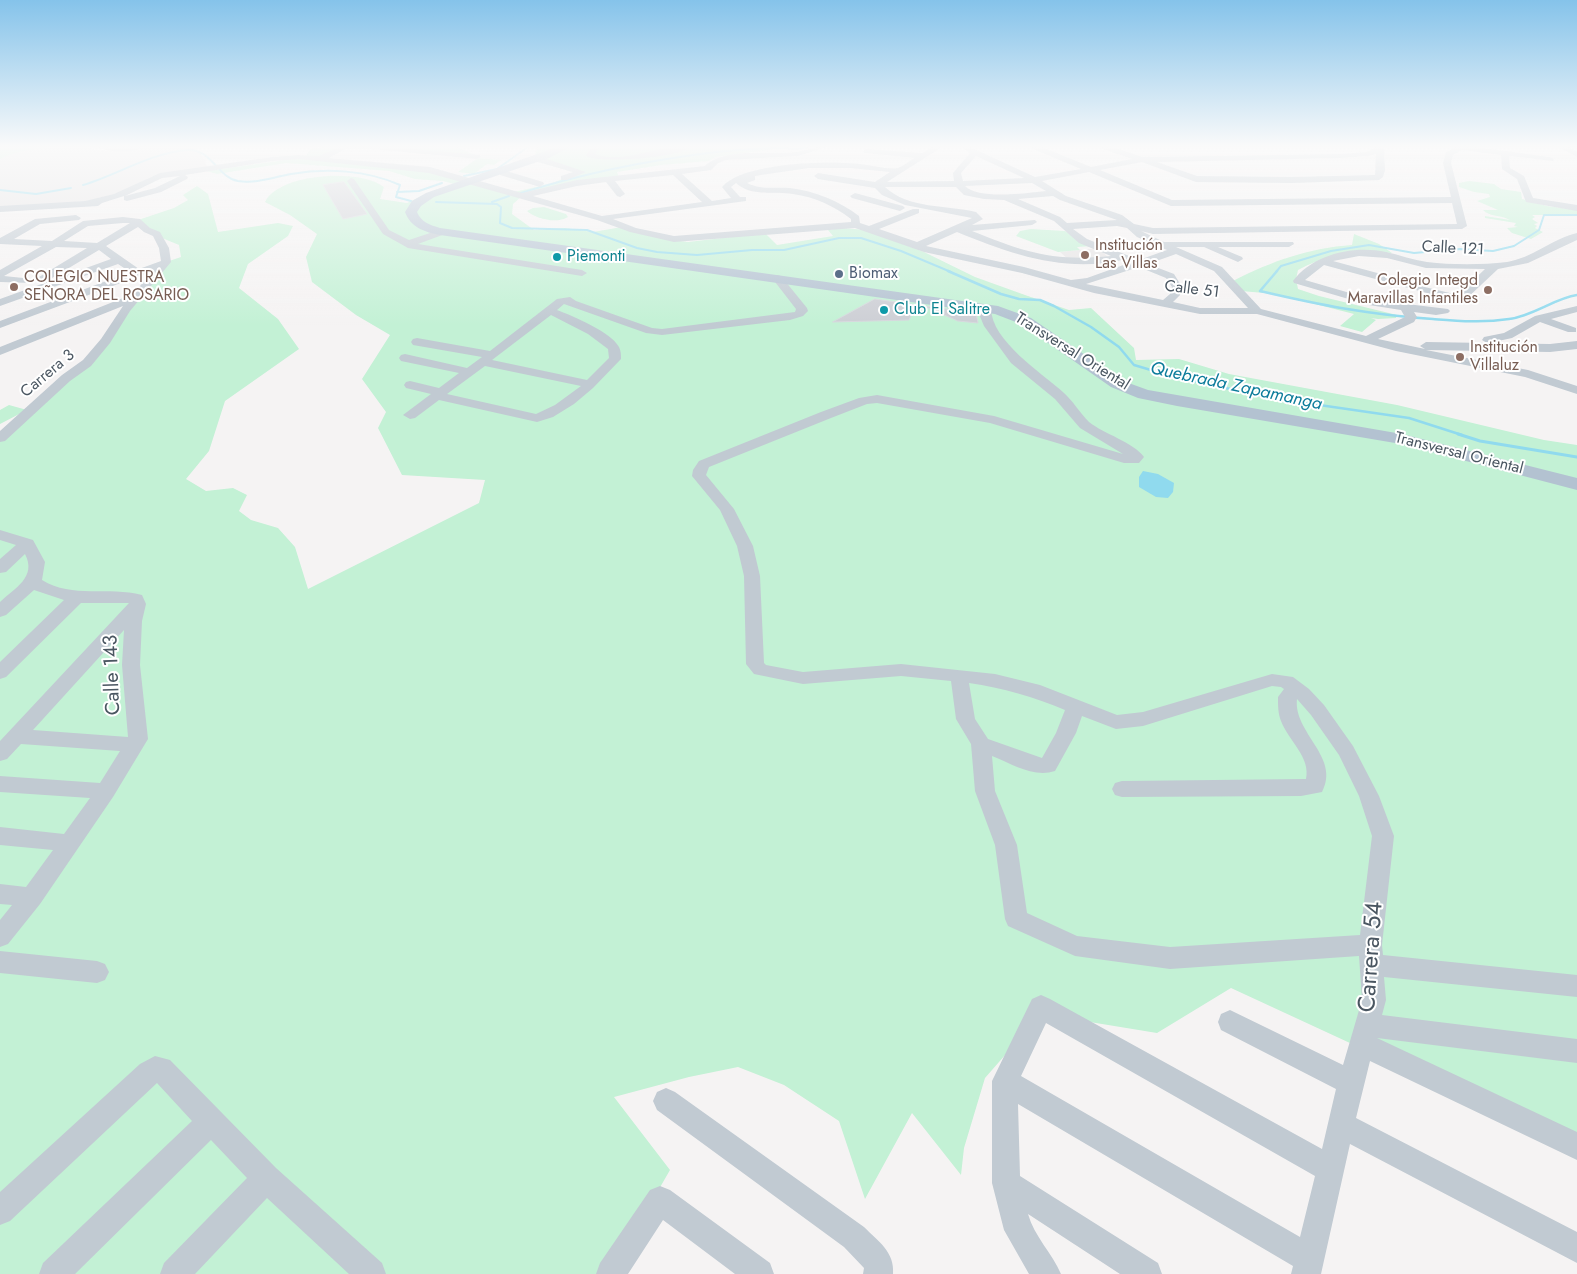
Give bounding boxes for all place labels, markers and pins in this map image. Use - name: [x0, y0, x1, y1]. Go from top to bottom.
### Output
- place label: Institución Las Villas: [1095, 236, 1163, 274]
- place label: Piemonti: [567, 247, 626, 267]
- marker: Institución Las Villas: [1079, 249, 1091, 261]
- marker: Piemonti: [551, 251, 563, 263]
- place label: Biomax: [849, 264, 898, 284]
- place label: COLEGIO NUESTRA SEÑORA DEL ROSARIO: [24, 268, 189, 306]
- marker: Biomax: [833, 268, 845, 280]
- place label: Colegio Integd Maravillas Infantiles: [1347, 271, 1478, 309]
- marker: COLEGIO NUESTRA SEÑORA DEL ROSARIO: [8, 281, 20, 293]
- marker: Colegio Integd Maravillas Infantiles: [1482, 284, 1494, 296]
- place label: Club El Salitre: [894, 300, 990, 320]
- marker: Club El Salitre: [878, 304, 890, 316]
- place label: Institución Villaluz: [1470, 338, 1538, 376]
- marker: Institución Villaluz: [1454, 351, 1466, 363]

